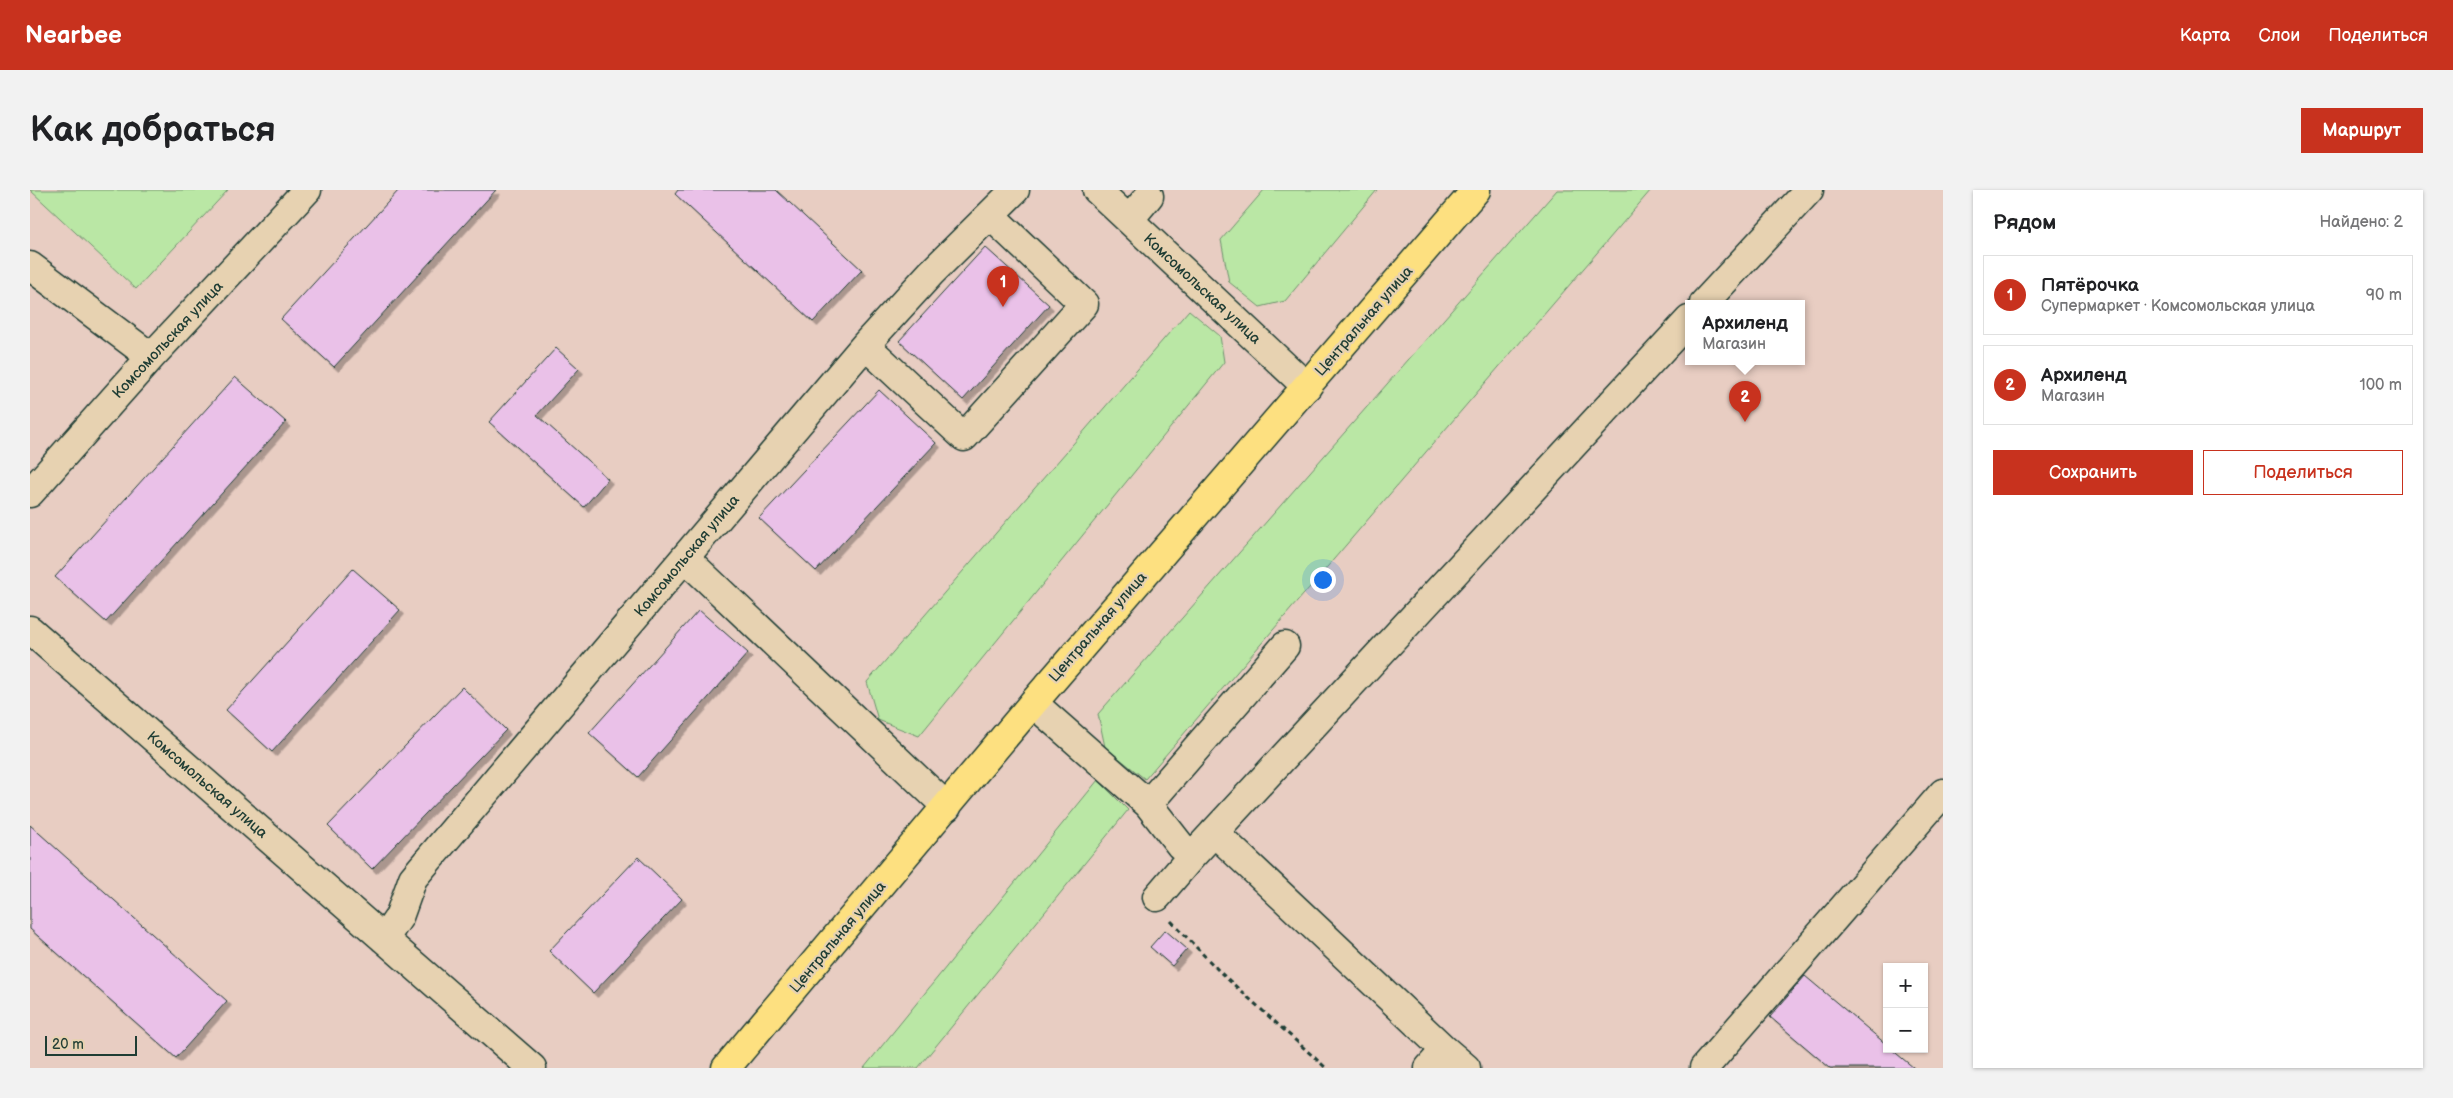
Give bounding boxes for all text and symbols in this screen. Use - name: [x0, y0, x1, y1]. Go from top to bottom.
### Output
- text: Nearbee: [25, 21, 122, 50]
- text: Карта: [2180, 25, 2230, 46]
- text: Слои: [2258, 25, 2300, 46]
- text: Поделиться: [2328, 25, 2428, 46]
- button: Маршрут: [2301, 108, 2423, 153]
- text: Как добраться: [30, 109, 276, 152]
- text: Рядом: [1993, 210, 2056, 235]
- text: Найдено: 2: [2319, 213, 2403, 232]
- street label: Комсомольская улица: [1139, 230, 1265, 349]
- street label: Центральная улица: [1311, 262, 1417, 380]
- pin: 1: [987, 266, 1019, 307]
- text: Пятёрочка: [2041, 274, 2139, 297]
- street label: Комсомольская улица: [109, 277, 228, 403]
- text: 1: [2007, 286, 2013, 305]
- text: 90 m: [2366, 286, 2402, 305]
- text: Супермаркет · Комсомольская улица: [2041, 297, 2315, 316]
- popup: [1685, 300, 1805, 365]
- text: Архиленд: [1702, 312, 1788, 335]
- text: Магазин: [1702, 335, 1766, 354]
- text: Архиленд: [2041, 364, 2127, 387]
- text: 2: [2005, 376, 2015, 395]
- text: 100 m: [2359, 376, 2402, 395]
- pin: 2: [1729, 381, 1761, 422]
- text: Магазин: [2041, 387, 2105, 406]
- button: Сохранить: [1993, 450, 2193, 495]
- button: Поделиться: [2203, 450, 2403, 495]
- street label: Комсомольская улица: [630, 491, 744, 621]
- your location: [1310, 567, 1336, 593]
- street label: Центральная улица: [1045, 568, 1151, 686]
- street label: Комсомольская улица: [143, 727, 271, 843]
- street label: Центральная улица: [786, 877, 890, 997]
- map controls: [1883, 963, 1928, 1053]
- button: +: [1883, 963, 1928, 1008]
- button: −: [1883, 1008, 1928, 1053]
- scale bar: [45, 1033, 138, 1056]
- text: 20 m: [52, 1036, 84, 1053]

